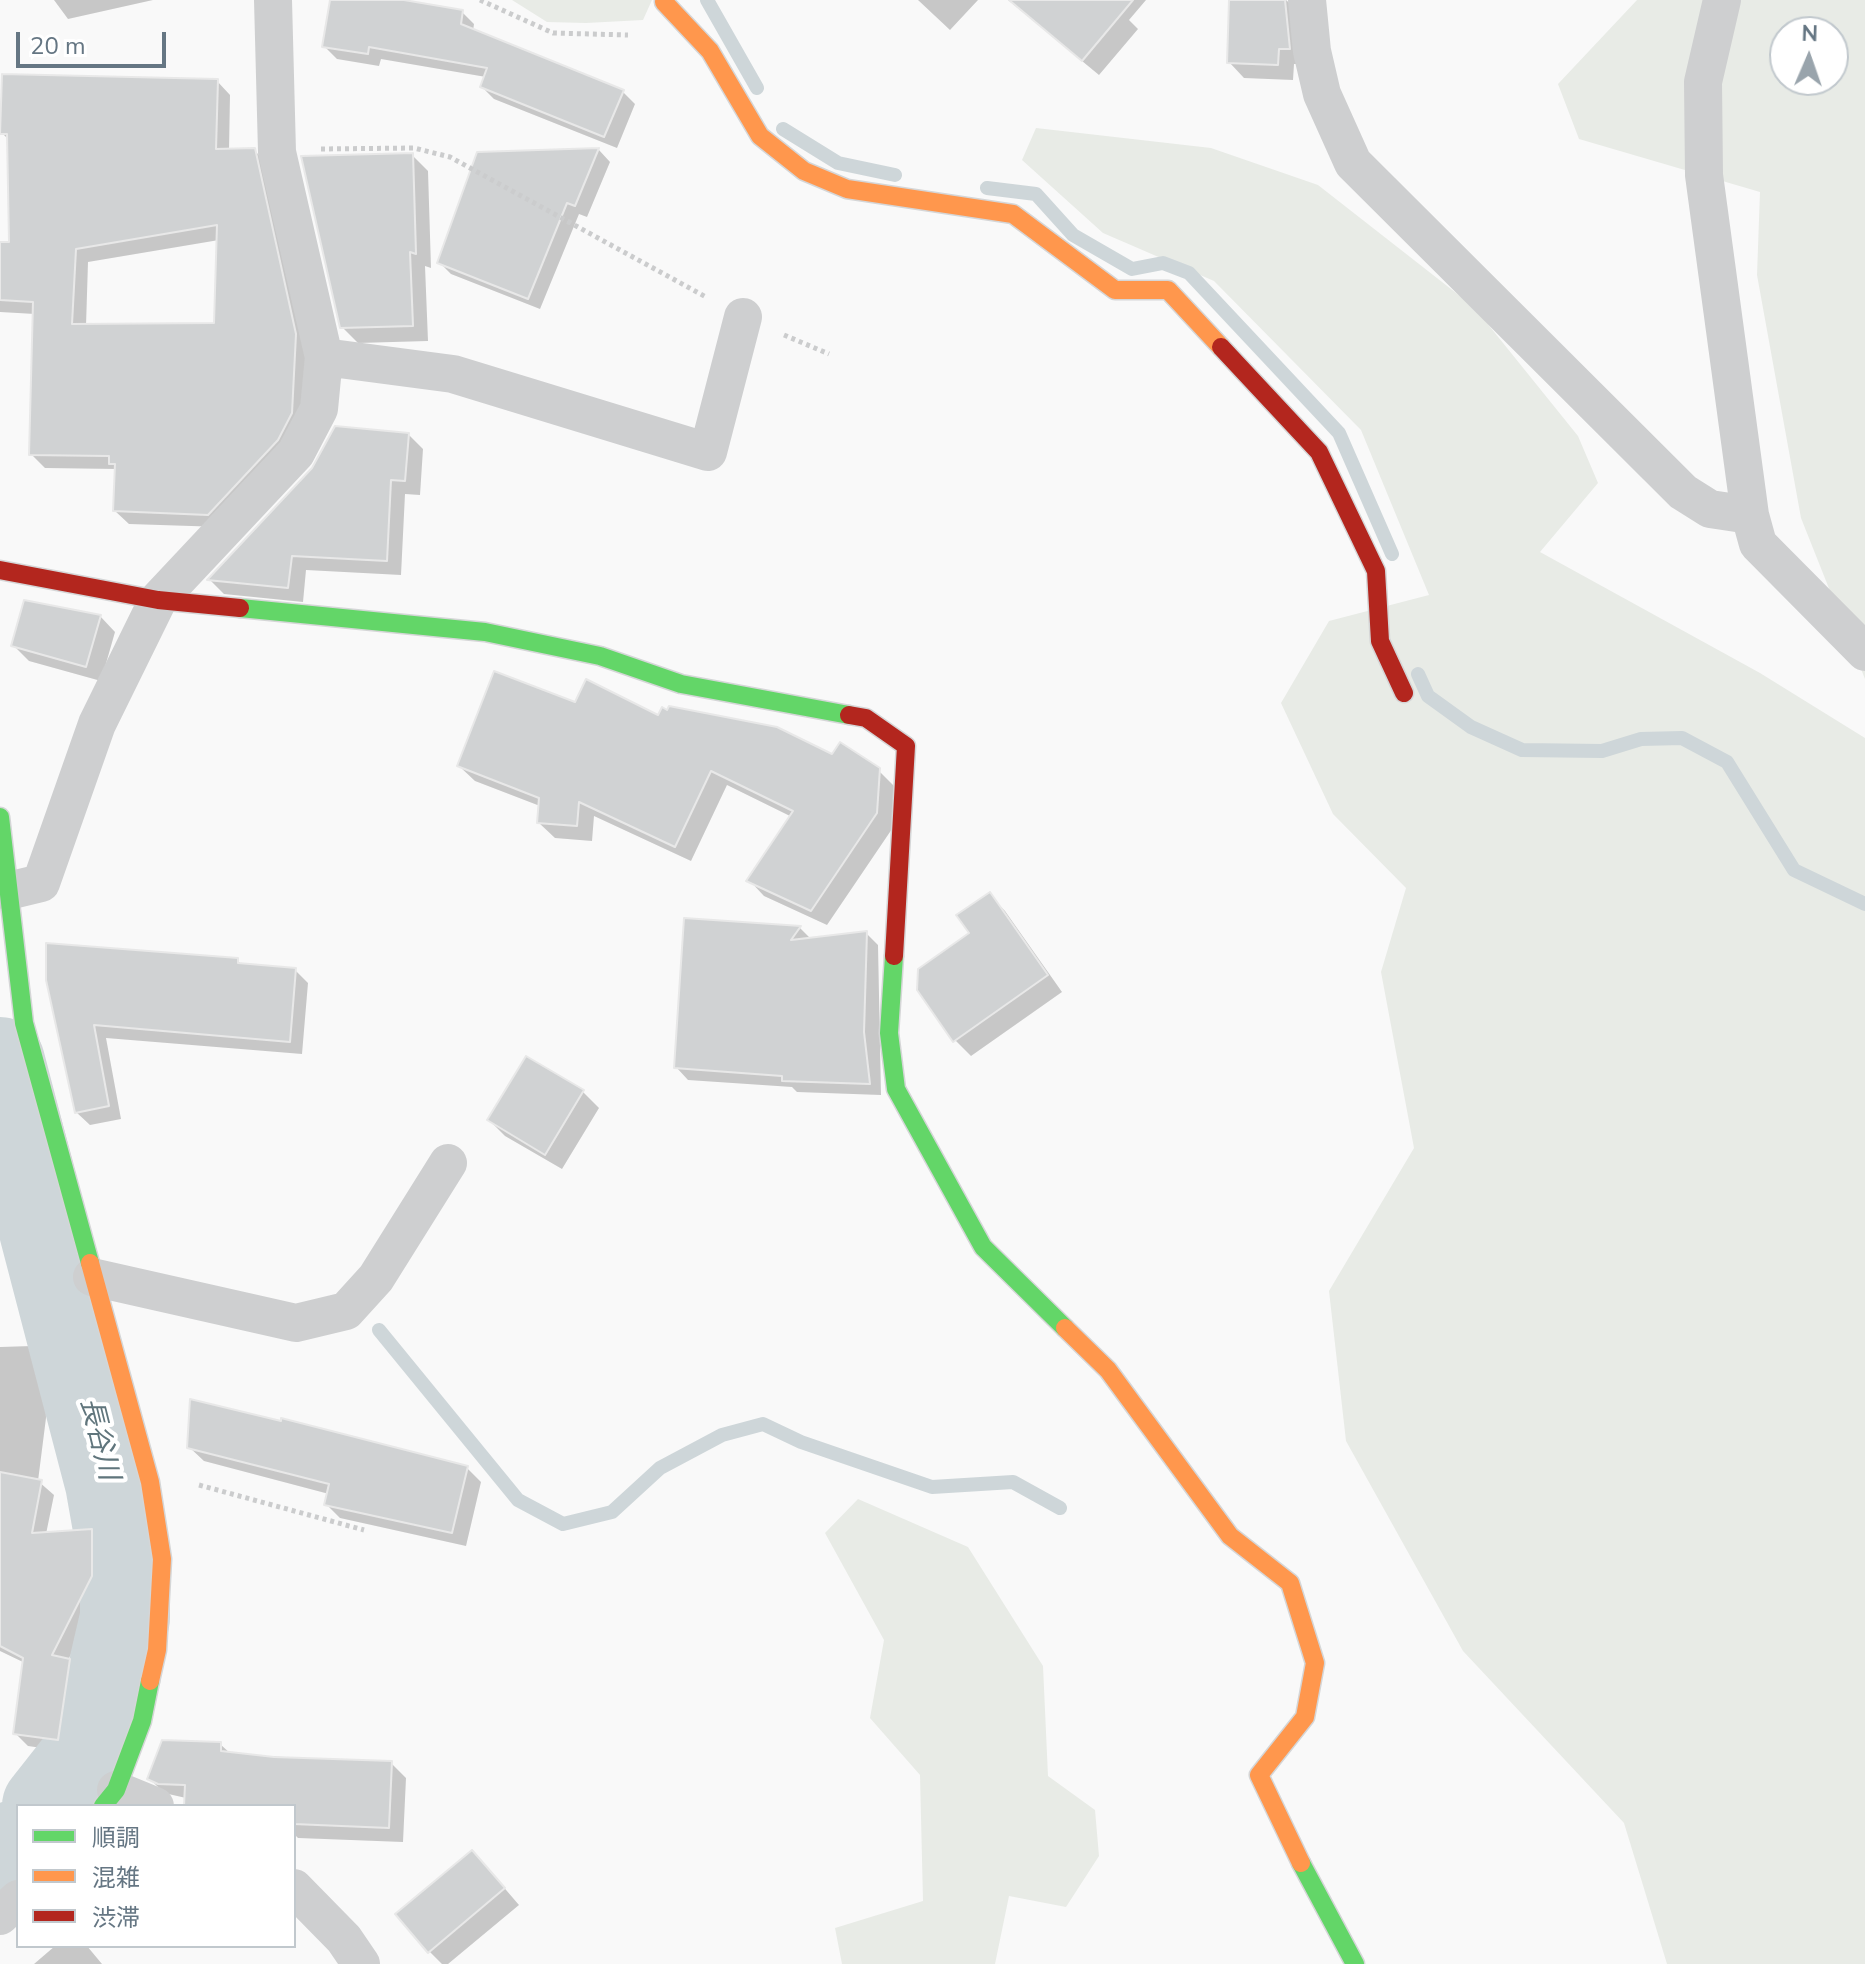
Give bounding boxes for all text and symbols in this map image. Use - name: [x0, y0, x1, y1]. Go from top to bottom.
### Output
- scale bar: [20, 16, 170, 66]
- north arrow: [1769, 16, 1849, 96]
- text: N: [1801, 19, 1819, 49]
- text: 20 m: [30, 30, 86, 62]
- water label: 長谷川: [72, 1394, 124, 1484]
- legend: [16, 1804, 296, 1948]
- text: 順調: [92, 1822, 140, 1854]
- text: 混雑: [92, 1862, 140, 1894]
- text: 渋滞: [92, 1902, 140, 1934]

